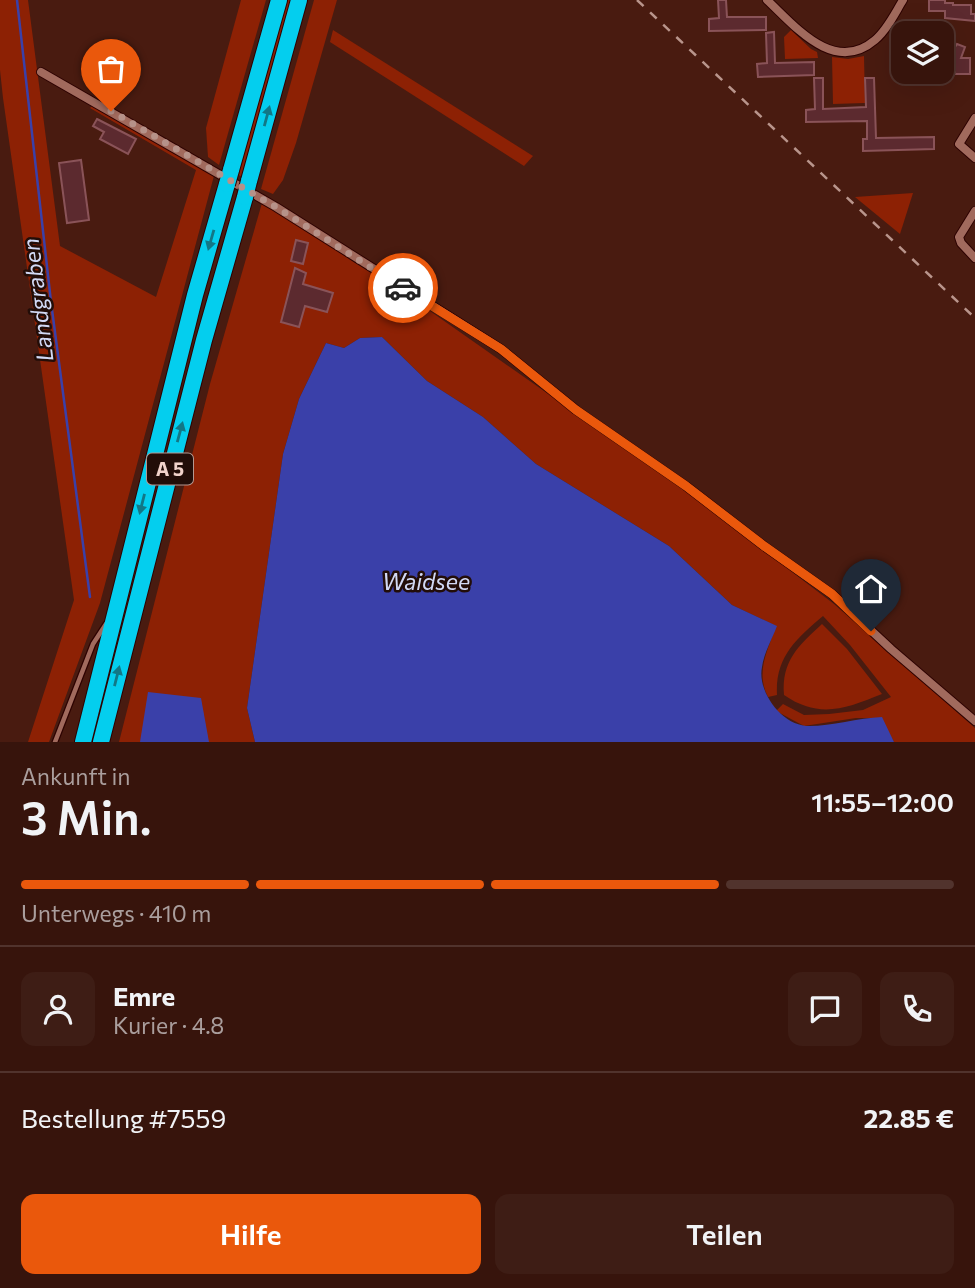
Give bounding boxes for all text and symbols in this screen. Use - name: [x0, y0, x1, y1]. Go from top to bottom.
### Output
- map controls: [891, 21, 954, 84]
- button: layers: [891, 21, 954, 84]
- pin: [81, 39, 141, 111]
- icon: bag: [92, 50, 130, 88]
- one-way arrow: [262, 104, 273, 126]
- one-way arrow: [205, 229, 216, 251]
- water label: Landgraben: [16, 237, 58, 363]
- courier: [368, 253, 438, 323]
- icon: car: [384, 269, 422, 307]
- one-way arrow: [175, 421, 186, 443]
- road number: A 5: [147, 454, 193, 484]
- one-way arrow: [136, 493, 147, 515]
- pin: [841, 559, 901, 631]
- water label: Waidsee: [382, 567, 470, 595]
- icon: home: [852, 570, 890, 608]
- one-way arrow: [112, 665, 123, 687]
- text: Ankunft in: [21, 762, 131, 790]
- text: 11:55–12:00: [811, 786, 954, 817]
- text: 3 Min.: [21, 788, 151, 844]
- text: Unterwegs · 410 m: [21, 899, 211, 927]
- button: person: [21, 972, 95, 1046]
- button: chat: [788, 972, 862, 1046]
- button: phone: [880, 972, 954, 1046]
- text: Emre: [113, 980, 175, 1011]
- text: Kurier · 4.8: [113, 1011, 224, 1039]
- text: Bestellung #7559: [21, 1102, 226, 1133]
- text: 22.85 €: [863, 1102, 954, 1133]
- button: Hilfe: [21, 1194, 481, 1274]
- button: Teilen: [495, 1194, 954, 1274]

